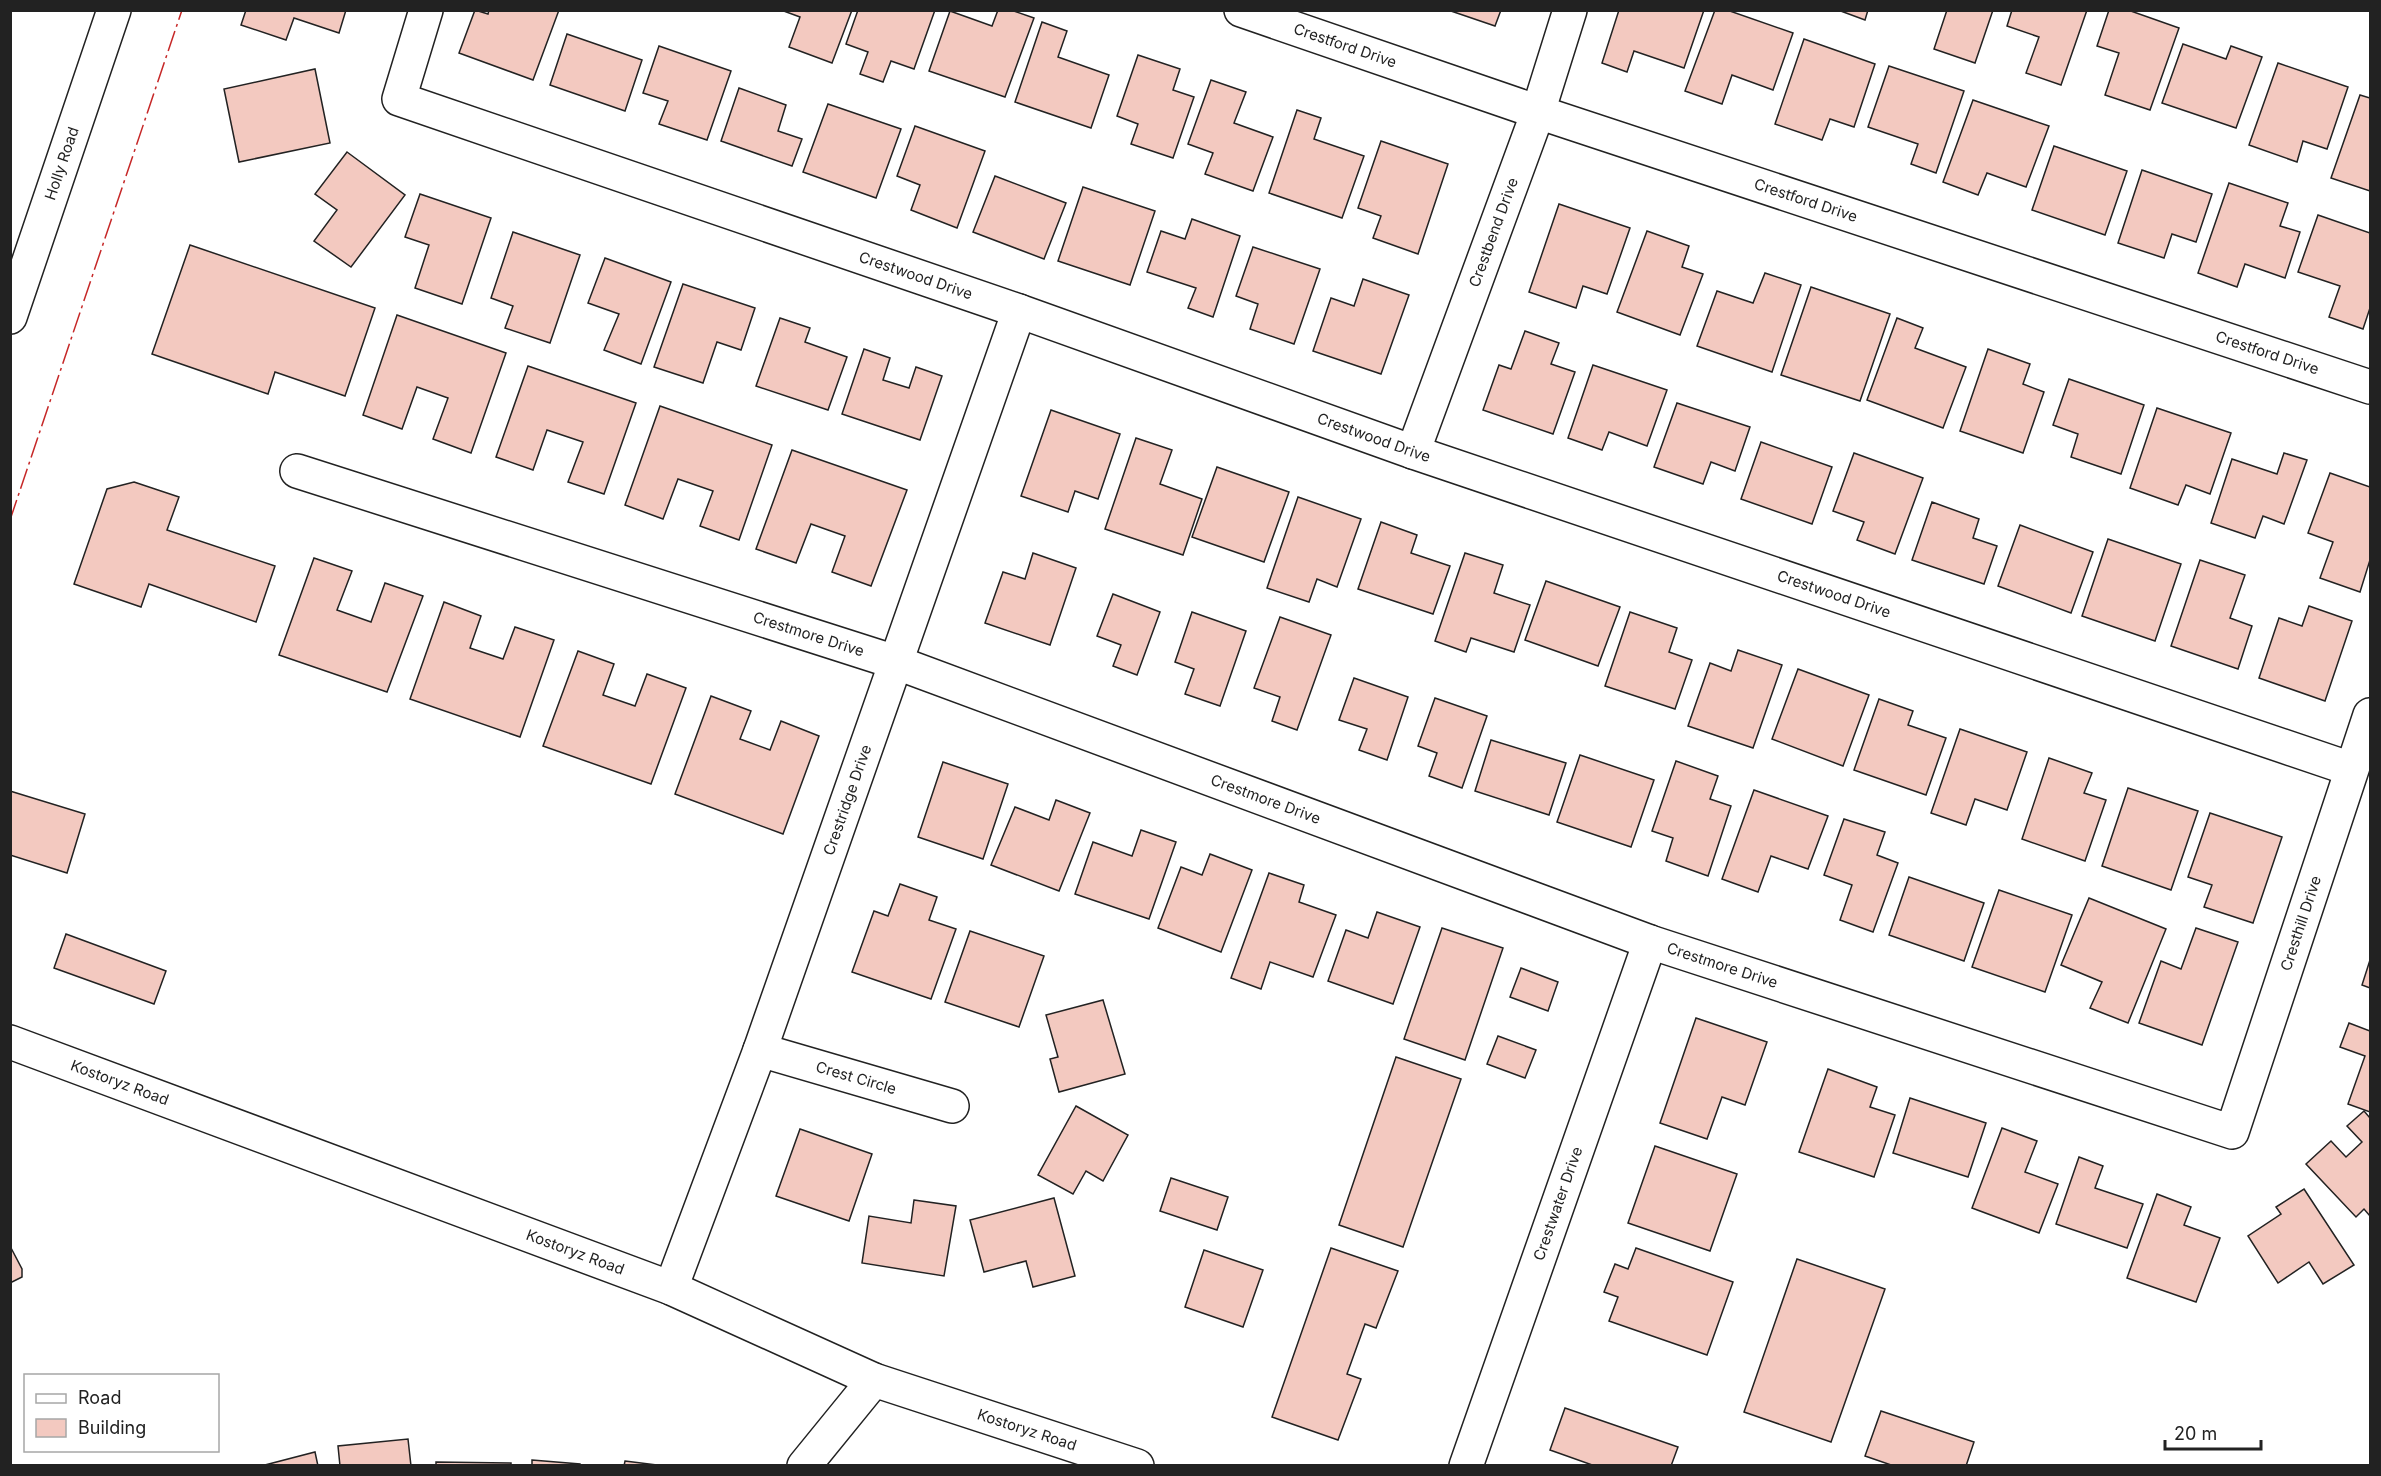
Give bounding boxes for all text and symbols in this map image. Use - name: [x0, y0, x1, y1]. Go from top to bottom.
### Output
- street label: Crestford Drive: [1291, 19, 1399, 72]
- street label: Holly Road: [40, 124, 83, 203]
- street label: Crestford Drive: [1752, 174, 1860, 226]
- street label: Crestbend Drive: [1464, 175, 1522, 290]
- street label: Crestwood Drive: [856, 247, 975, 303]
- street label: Crestford Drive: [2213, 327, 2321, 378]
- street label: Crestwood Drive: [1315, 409, 1433, 466]
- street label: Crestwood Drive: [1775, 566, 1893, 622]
- street label: Crestmore Drive: [751, 607, 867, 661]
- street label: Crestridge Drive: [819, 742, 875, 858]
- street label: Crestmore Drive: [1208, 770, 1323, 828]
- street label: Cresthill Drive: [2276, 873, 2325, 973]
- street label: Crestmore Drive: [1664, 938, 1780, 992]
- street label: Kostoryz Road: [68, 1055, 172, 1109]
- street label: Crest Circle: [814, 1057, 899, 1098]
- street label: Crestwater Drive: [1529, 1144, 1586, 1263]
- street label: Kostoryz Road: [524, 1225, 627, 1279]
- legend: [24, 1374, 219, 1452]
- text: Road: [78, 1387, 121, 1408]
- street label: Kostoryz Road: [975, 1404, 1079, 1455]
- scale bar: [2165, 1413, 2261, 1451]
- text: Building: [78, 1417, 146, 1438]
- text: 20 m: [2174, 1423, 2217, 1444]

